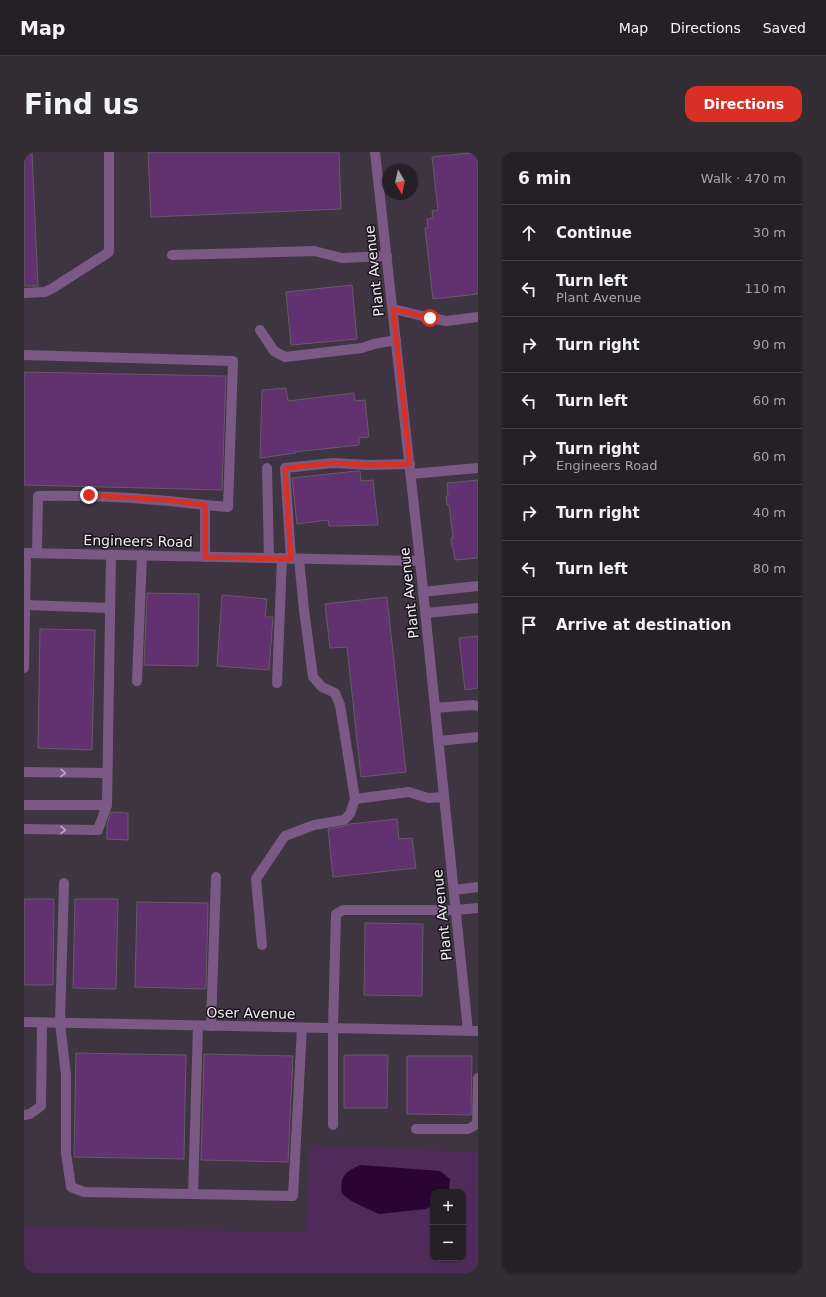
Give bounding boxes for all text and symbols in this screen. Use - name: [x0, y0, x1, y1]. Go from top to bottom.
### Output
- text: Map: [20, 17, 65, 39]
- text: Map: [619, 20, 648, 36]
- text: Directions: [670, 20, 741, 36]
- text: Saved: [763, 20, 806, 36]
- button: Directions: [685, 86, 802, 122]
- text: Find us: [24, 88, 139, 121]
- north arrow: [382, 164, 418, 200]
- text: 6 min: [518, 168, 571, 188]
- text: Walk · 470 m: [701, 171, 786, 186]
- icon: ahead: [518, 222, 540, 244]
- text: Continue: [556, 224, 632, 242]
- street label: Plant Avenue: [361, 225, 387, 317]
- text: 30 m: [753, 225, 786, 240]
- text: Turn left: [556, 272, 628, 290]
- icon: left: [518, 278, 540, 300]
- text: 110 m: [744, 281, 786, 296]
- text: Plant Avenue: [556, 290, 641, 305]
- route start: [421, 309, 439, 327]
- icon: right: [518, 334, 540, 356]
- text: Turn right: [556, 336, 640, 354]
- text: 90 m: [753, 337, 786, 352]
- icon: left: [518, 390, 540, 412]
- text: Turn left: [556, 392, 628, 410]
- text: 60 m: [753, 393, 786, 408]
- text: Turn right: [556, 440, 640, 458]
- icon: right: [518, 446, 540, 468]
- text: 60 m: [753, 449, 786, 464]
- text: Engineers Road: [556, 458, 657, 473]
- route end: [80, 486, 98, 504]
- icon: right: [518, 502, 540, 524]
- text: Turn right: [556, 504, 640, 522]
- text: 40 m: [753, 505, 786, 520]
- street label: Engineers Road: [83, 532, 193, 550]
- street label: Plant Avenue: [396, 547, 422, 639]
- icon: left: [518, 558, 540, 580]
- text: Turn left: [556, 560, 628, 578]
- text: 80 m: [753, 561, 786, 576]
- icon: arrive: [518, 614, 540, 636]
- text: Arrive at destination: [556, 616, 731, 634]
- one-way arrow: [60, 769, 66, 777]
- one-way arrow: [60, 826, 66, 834]
- street label: Plant Avenue: [429, 869, 455, 961]
- street label: Oser Avenue: [206, 1004, 296, 1022]
- map controls: [430, 1189, 466, 1261]
- button: +: [430, 1189, 466, 1225]
- button: −: [430, 1225, 466, 1261]

